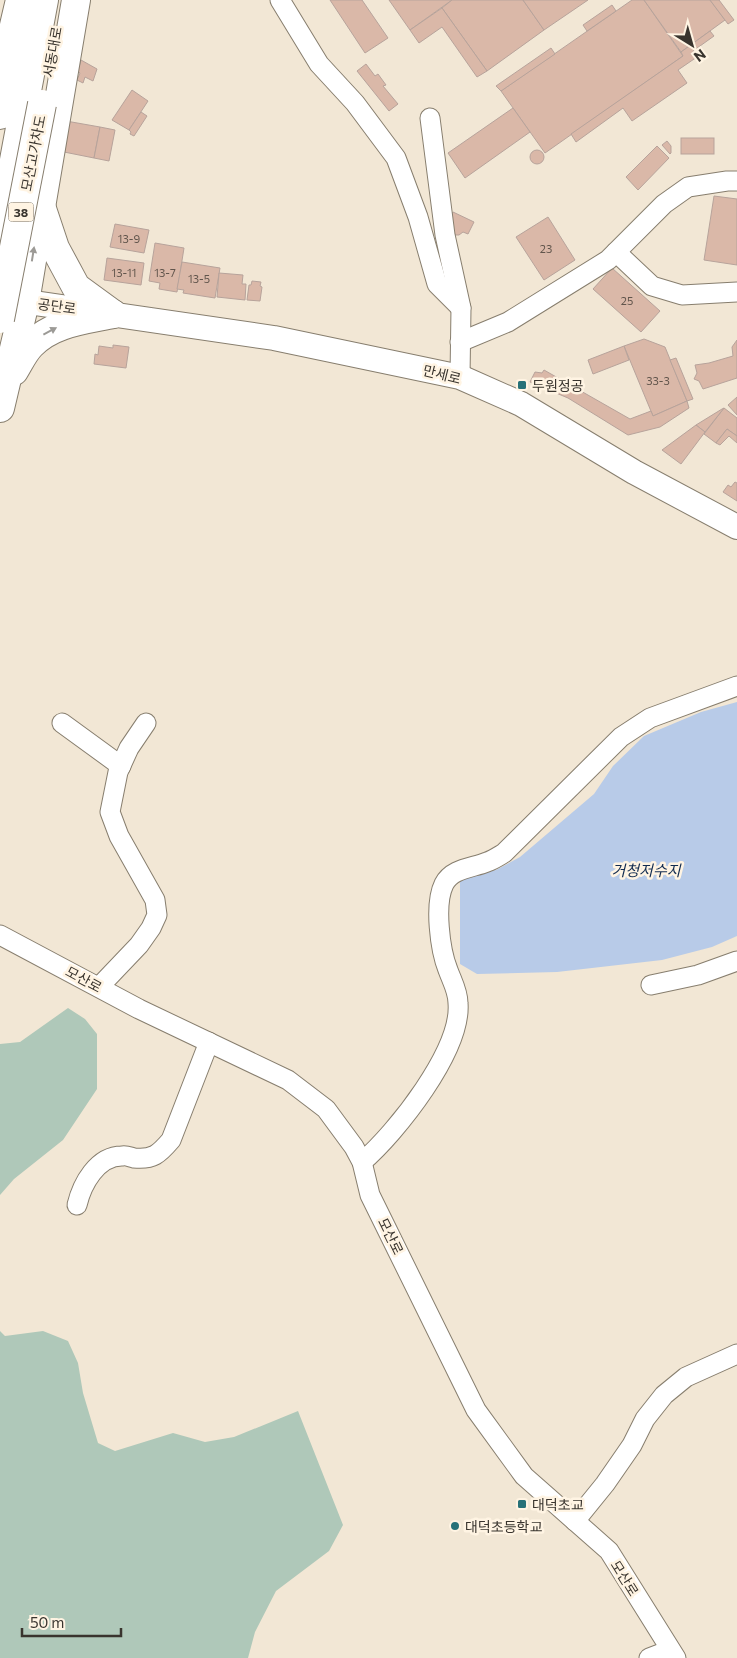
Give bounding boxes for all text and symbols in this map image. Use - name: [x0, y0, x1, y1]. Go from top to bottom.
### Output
- north arrow: [667, 20, 717, 70]
- street label: 서동대로: [39, 25, 65, 79]
- text: N: [691, 46, 709, 66]
- street label: 모산고가차도: [17, 113, 49, 193]
- road number: 38: [8, 202, 34, 222]
- house number: 13-9: [118, 232, 140, 245]
- house number: 23: [540, 242, 552, 255]
- one-way arrow: [30, 245, 38, 261]
- house number: 13-11: [111, 266, 137, 279]
- house number: 13-7: [154, 266, 176, 279]
- house number: 13-5: [188, 272, 210, 285]
- house number: 25: [621, 294, 633, 307]
- street label: 공단로: [37, 295, 77, 317]
- one-way arrow: [42, 327, 57, 335]
- street label: 만세로: [421, 361, 463, 387]
- house number: 33-3: [646, 374, 670, 387]
- place label: 두원정공: [532, 377, 584, 394]
- marker: 두원정공: [516, 379, 528, 391]
- water label: 거청저수지: [611, 861, 682, 879]
- street label: 모산로: [63, 962, 105, 996]
- street label: 모산로: [375, 1215, 407, 1257]
- place label: 대덕초교: [532, 1496, 584, 1513]
- marker: 대덕초교: [516, 1498, 528, 1510]
- place label: 대덕초등학교: [465, 1518, 542, 1535]
- marker: 대덕초등학교: [449, 1520, 461, 1532]
- street label: 모산로: [608, 1557, 643, 1599]
- scale bar: [22, 1606, 121, 1638]
- text: 50 m: [30, 1613, 64, 1631]

